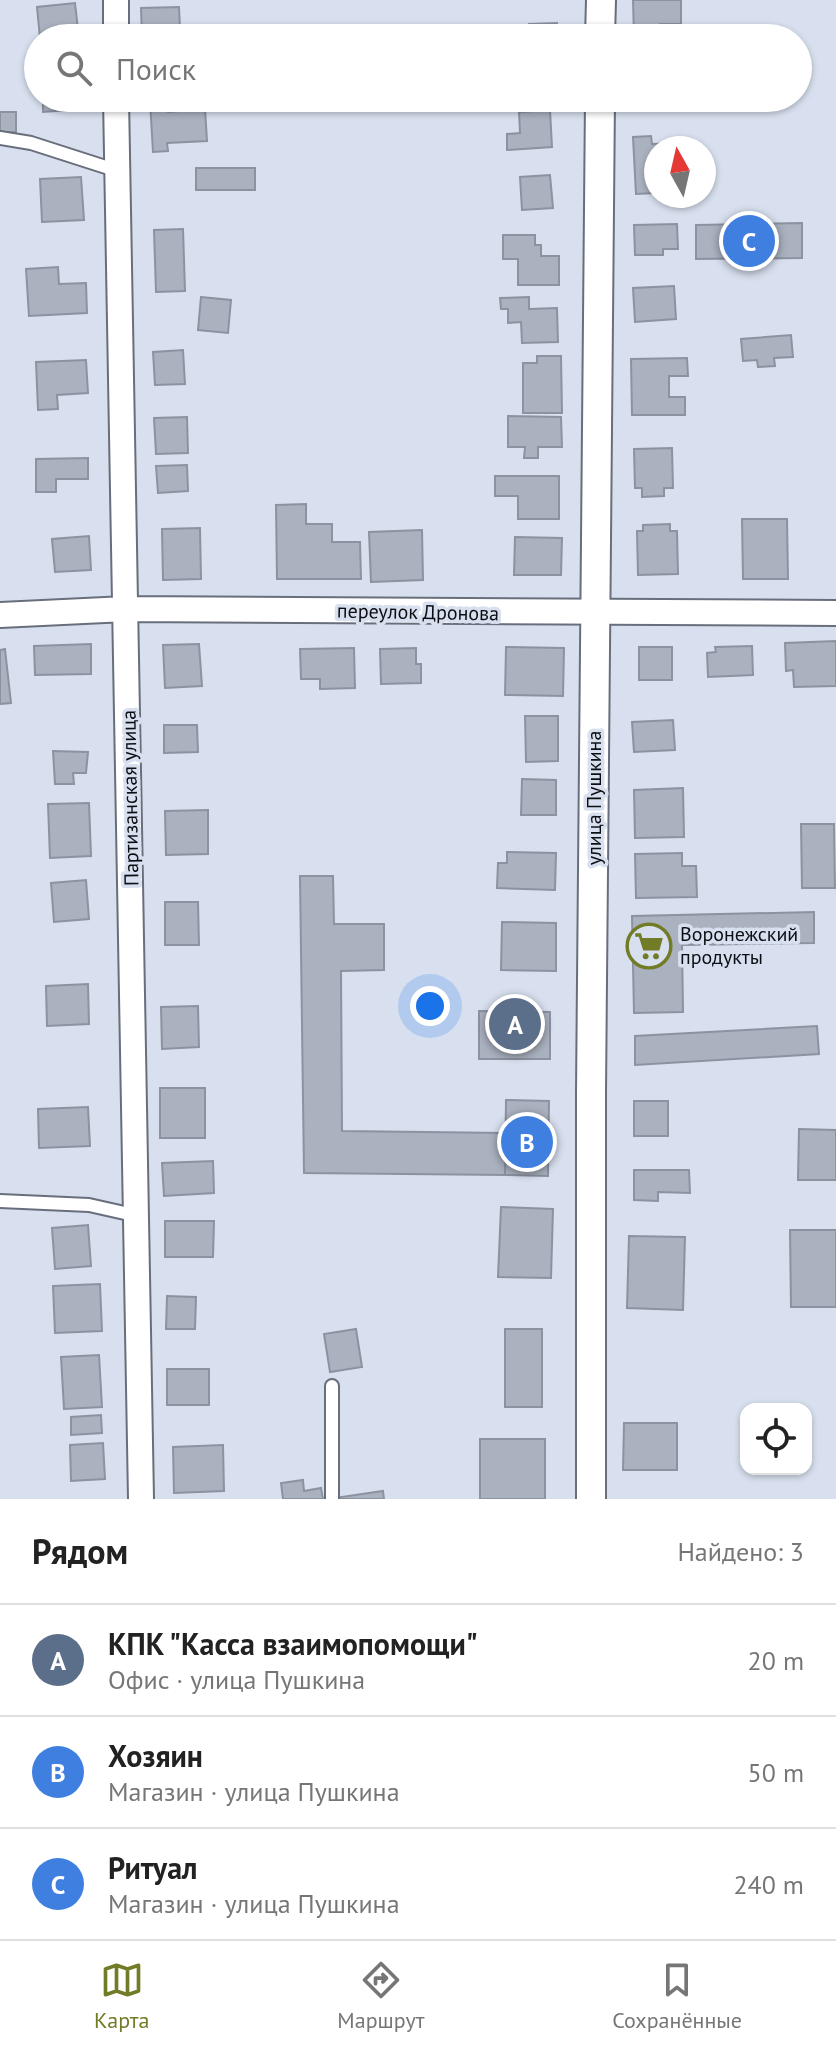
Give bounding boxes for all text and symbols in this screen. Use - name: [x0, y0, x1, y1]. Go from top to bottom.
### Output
- search box: [24, 24, 812, 112]
- icon: search: [52, 46, 96, 90]
- text: Поиск: [116, 49, 196, 88]
- north arrow: [644, 136, 716, 208]
- pin: C: [723, 211, 775, 271]
- street label: переулок Дронова: [337, 598, 499, 626]
- street label: Партизанская улица: [115, 710, 145, 886]
- street label: улица Пушкина: [581, 731, 607, 865]
- place label: Воронежский продукты: [680, 921, 798, 970]
- supermarket icon: Воронежский продукты: [625, 922, 673, 970]
- your location: [410, 986, 450, 1026]
- pin: A: [489, 994, 541, 1054]
- pin: B: [501, 1112, 553, 1172]
- map controls: [740, 1403, 812, 1475]
- button: locate: [740, 1403, 812, 1475]
- text: Рядом: [32, 1529, 128, 1573]
- text: Найдено: 3: [677, 1535, 804, 1568]
- text: КПК "Касса взаимопомощи": [108, 1624, 478, 1663]
- text: A: [50, 1644, 66, 1677]
- text: 20 m: [748, 1644, 804, 1677]
- text: Офис · улица Пушкина: [108, 1663, 365, 1696]
- text: Хозяин: [108, 1736, 203, 1775]
- text: B: [50, 1756, 66, 1789]
- text: 50 m: [748, 1756, 804, 1789]
- text: Магазин · улица Пушкина: [108, 1775, 400, 1808]
- text: Ритуал: [108, 1848, 198, 1887]
- text: C: [51, 1868, 65, 1901]
- text: 240 m: [733, 1868, 804, 1901]
- text: Магазин · улица Пушкина: [108, 1887, 400, 1920]
- tab: Карта: [94, 1958, 149, 2034]
- tab: Маршрут: [337, 1958, 424, 2034]
- tab: Сохранённые: [612, 1958, 742, 2034]

